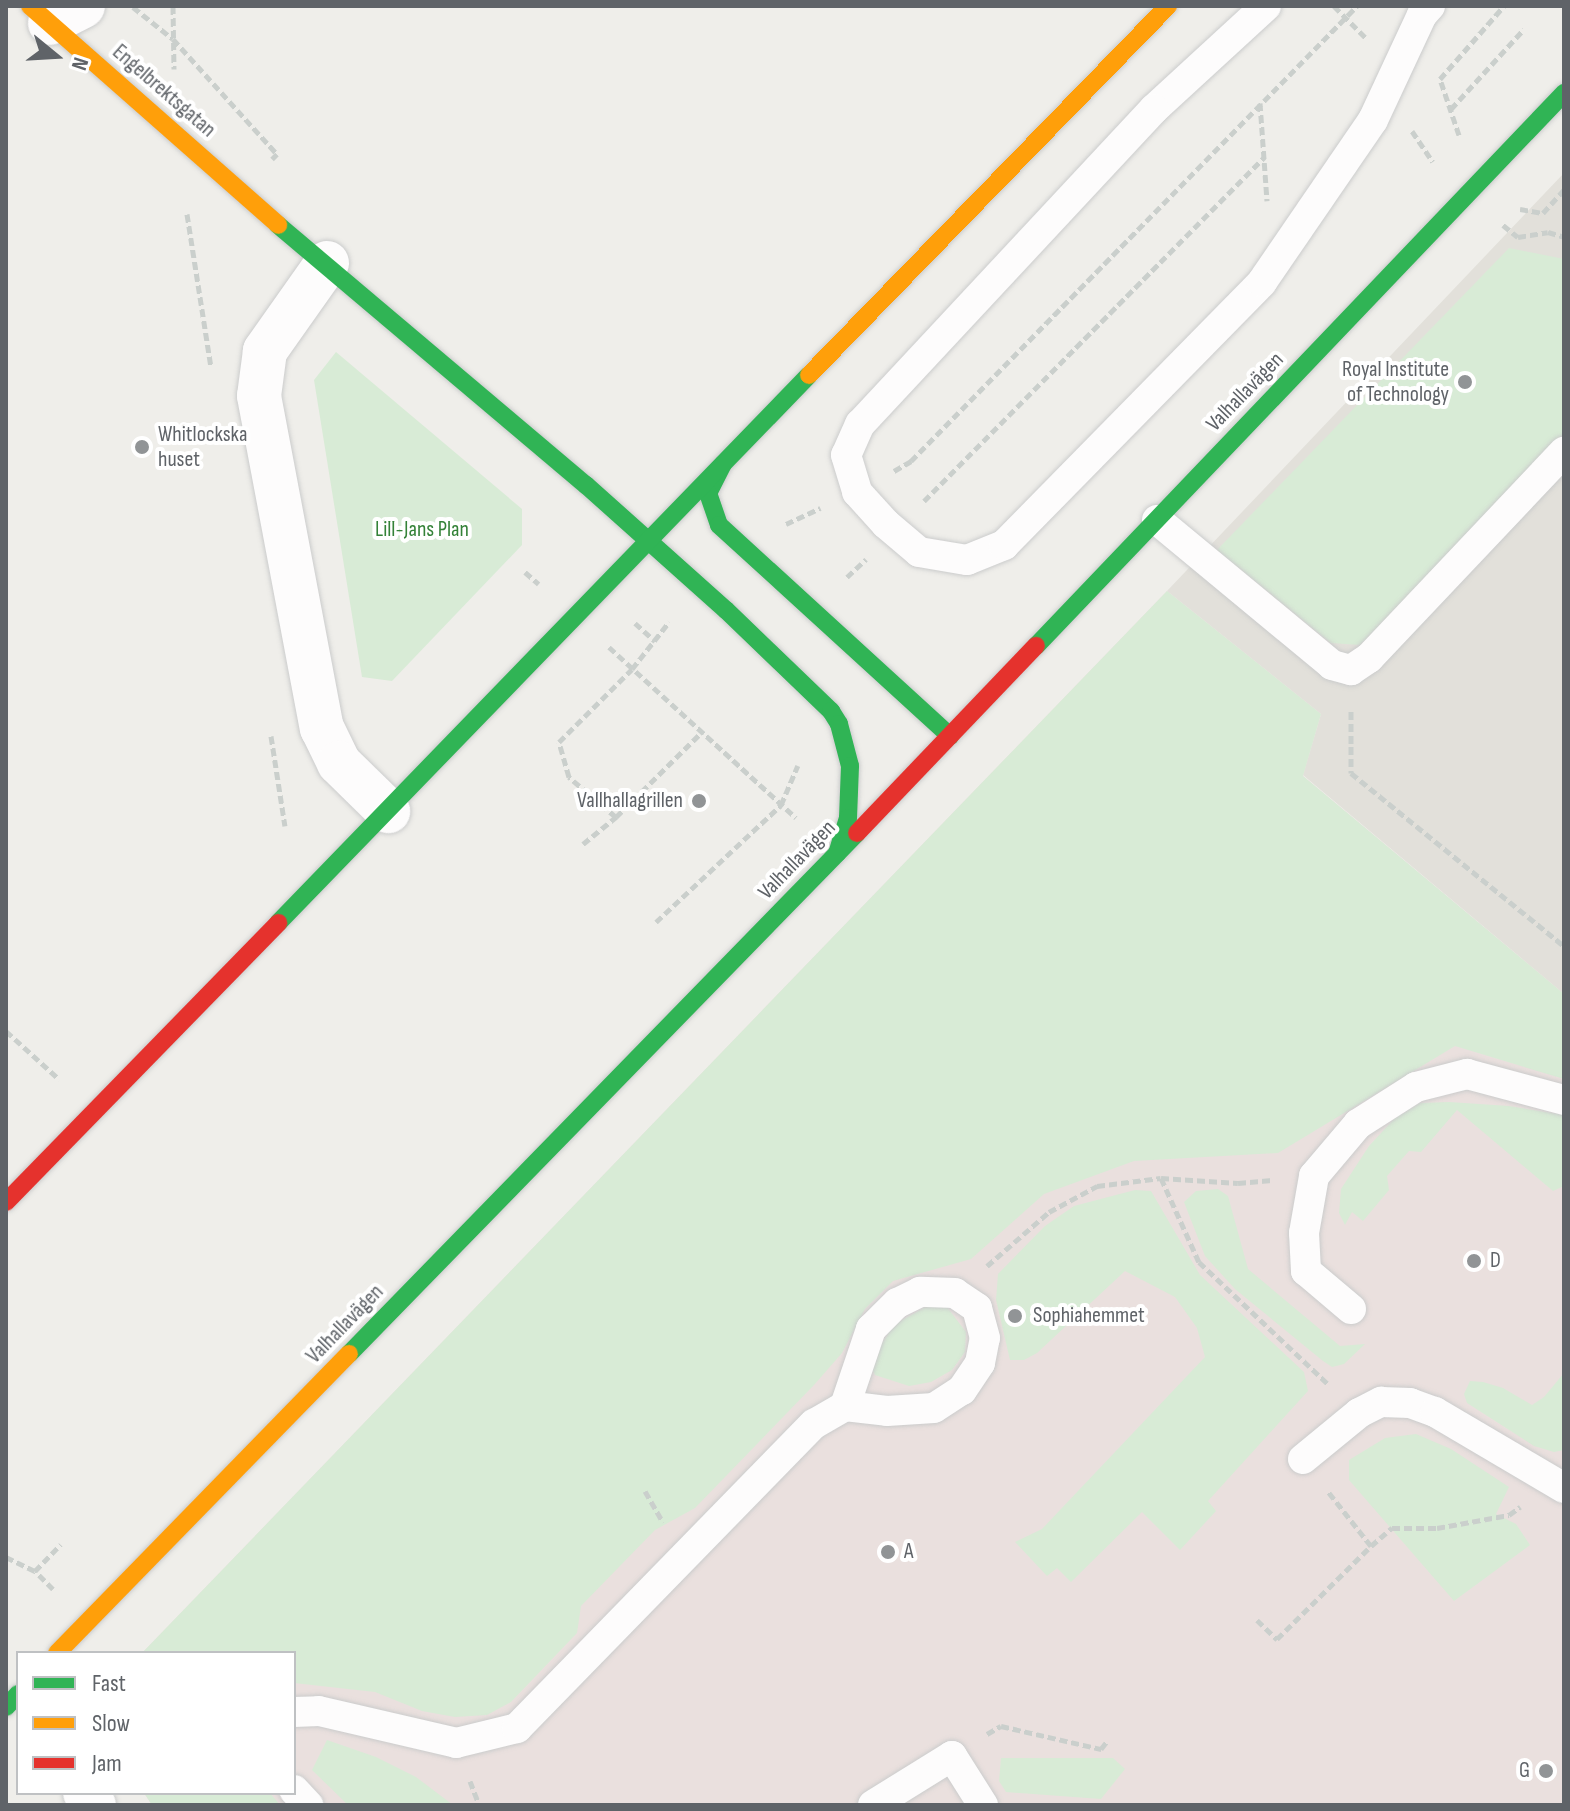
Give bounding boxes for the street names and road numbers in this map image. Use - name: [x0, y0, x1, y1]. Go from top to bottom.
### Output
- street label: Engelbrektsgatan: [107, 39, 221, 143]
- street label: Valhallavägen: [1201, 347, 1289, 437]
- street label: Valhallavägen: [753, 815, 841, 905]
- street label: Valhallavägen: [301, 1279, 389, 1369]

